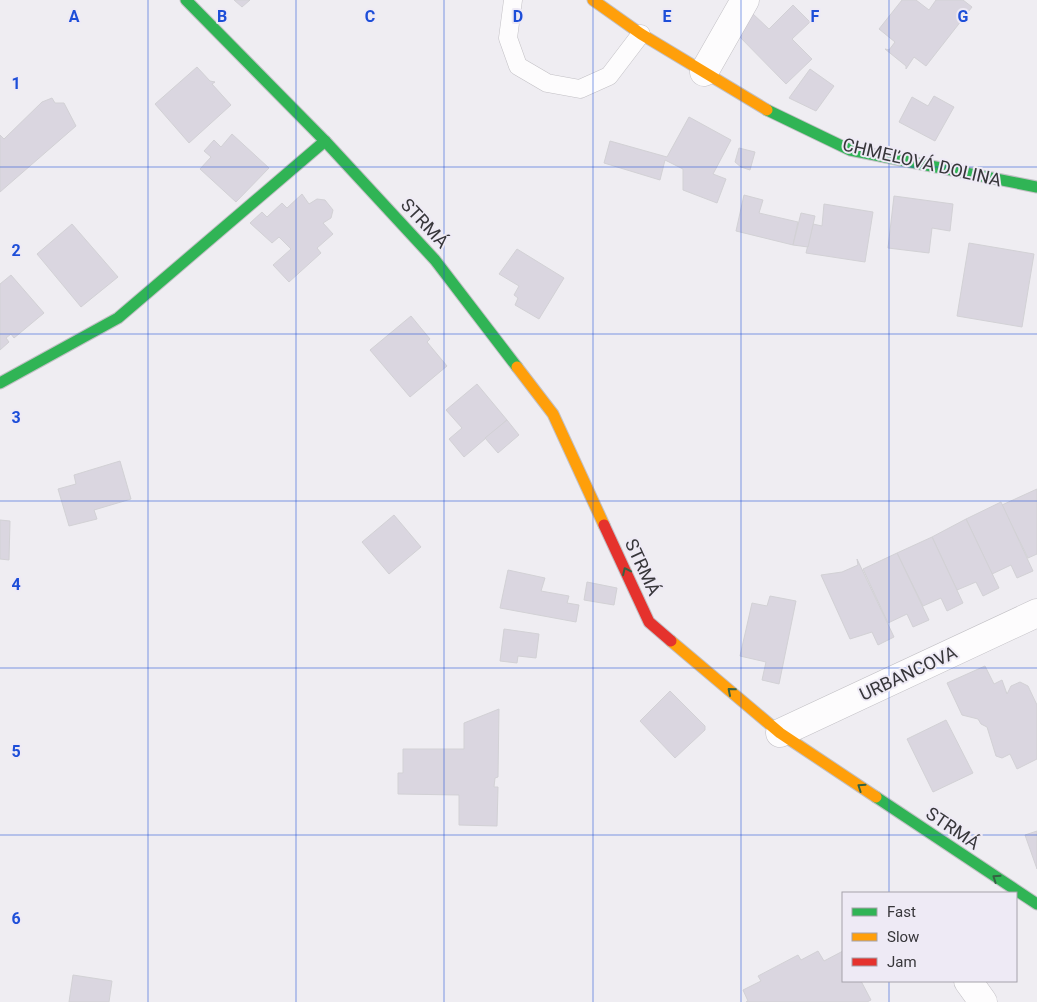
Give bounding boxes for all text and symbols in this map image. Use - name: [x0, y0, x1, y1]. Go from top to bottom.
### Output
- text: A: [69, 7, 80, 26]
- text: B: [217, 7, 227, 26]
- text: C: [365, 7, 375, 26]
- text: D: [513, 7, 523, 26]
- text: E: [663, 7, 672, 26]
- text: F: [811, 7, 820, 26]
- text: G: [958, 7, 969, 26]
- text: 1: [11, 74, 21, 93]
- street label: CHMEĽOVÁ DOLINA: [841, 134, 1004, 191]
- street label: STRMÁ: [397, 194, 453, 252]
- text: 2: [11, 241, 21, 260]
- text: 3: [11, 408, 21, 427]
- street label: STRMÁ: [621, 535, 665, 599]
- one-way arrow: [622, 567, 632, 576]
- text: 4: [11, 575, 21, 594]
- street label: URBANCOVA: [856, 641, 960, 705]
- one-way arrow: [727, 688, 736, 697]
- text: 5: [11, 742, 21, 761]
- one-way arrow: [857, 784, 866, 794]
- street label: STRMÁ: [922, 802, 984, 854]
- one-way arrow: [992, 874, 1001, 884]
- legend: [842, 892, 1017, 982]
- text: Fast: [887, 903, 916, 921]
- text: 6: [11, 909, 21, 928]
- text: Slow: [887, 928, 919, 946]
- text: Jam: [887, 953, 917, 971]

